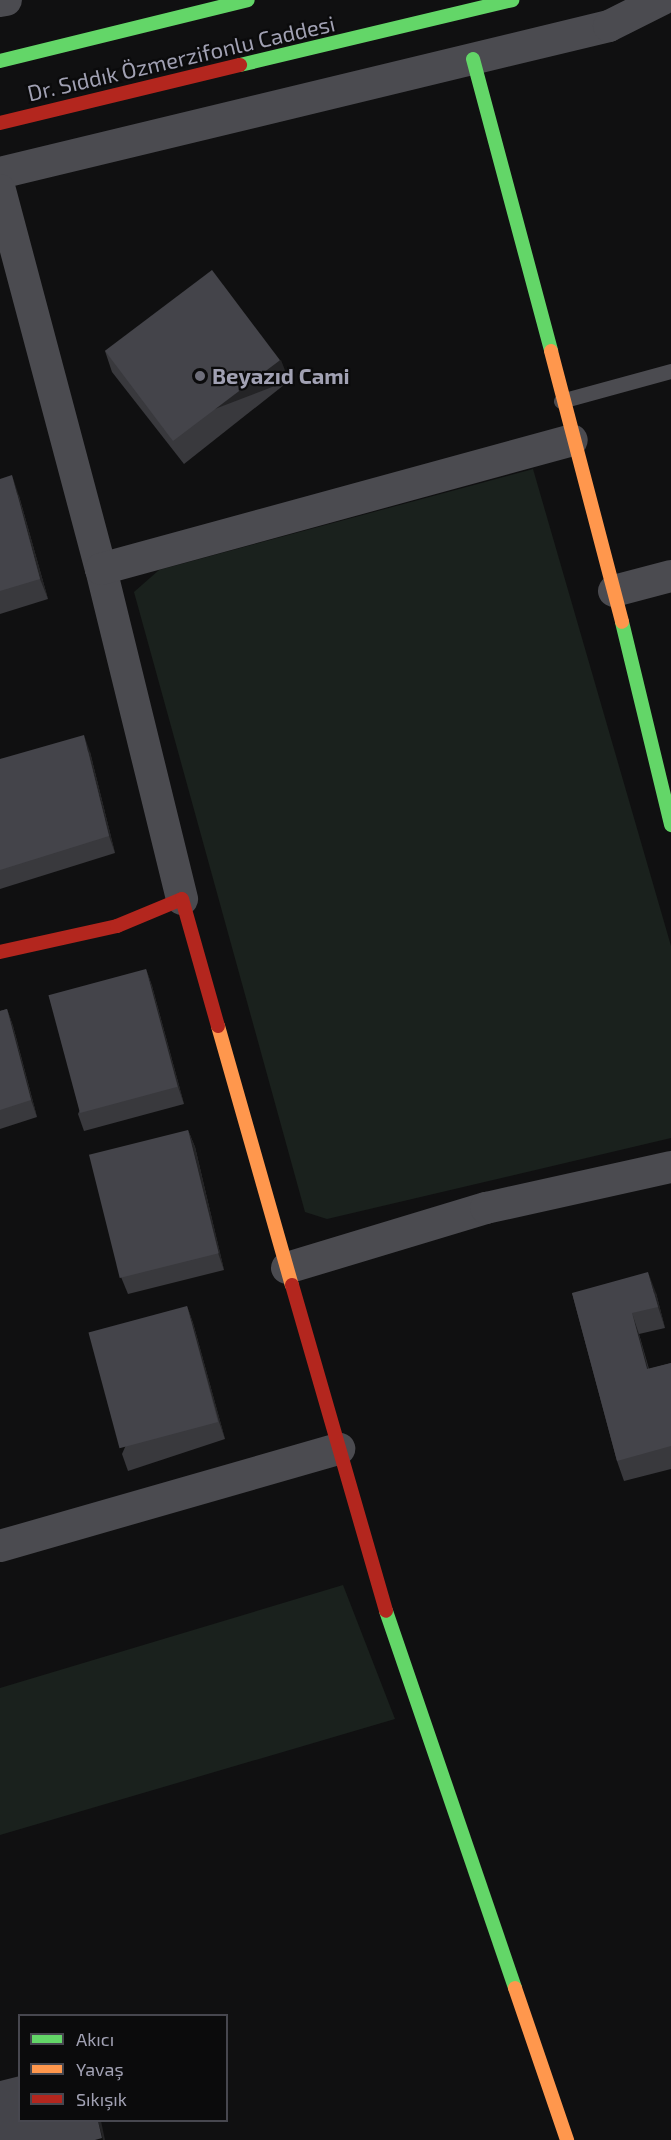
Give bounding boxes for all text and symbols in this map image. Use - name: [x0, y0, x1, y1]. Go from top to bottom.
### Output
- street label: Dr. Sıddık Özmerzifonlu Caddesi: [25, 10, 337, 106]
- place label: Beyazıd Cami: [212, 363, 350, 389]
- marker: Beyazıd Cami: [193, 369, 207, 383]
- legend: [18, 2014, 228, 2122]
- text: Akıcı: [76, 2028, 114, 2050]
- text: Yavaş: [76, 2058, 124, 2080]
- text: Sıkışık: [76, 2088, 127, 2110]

